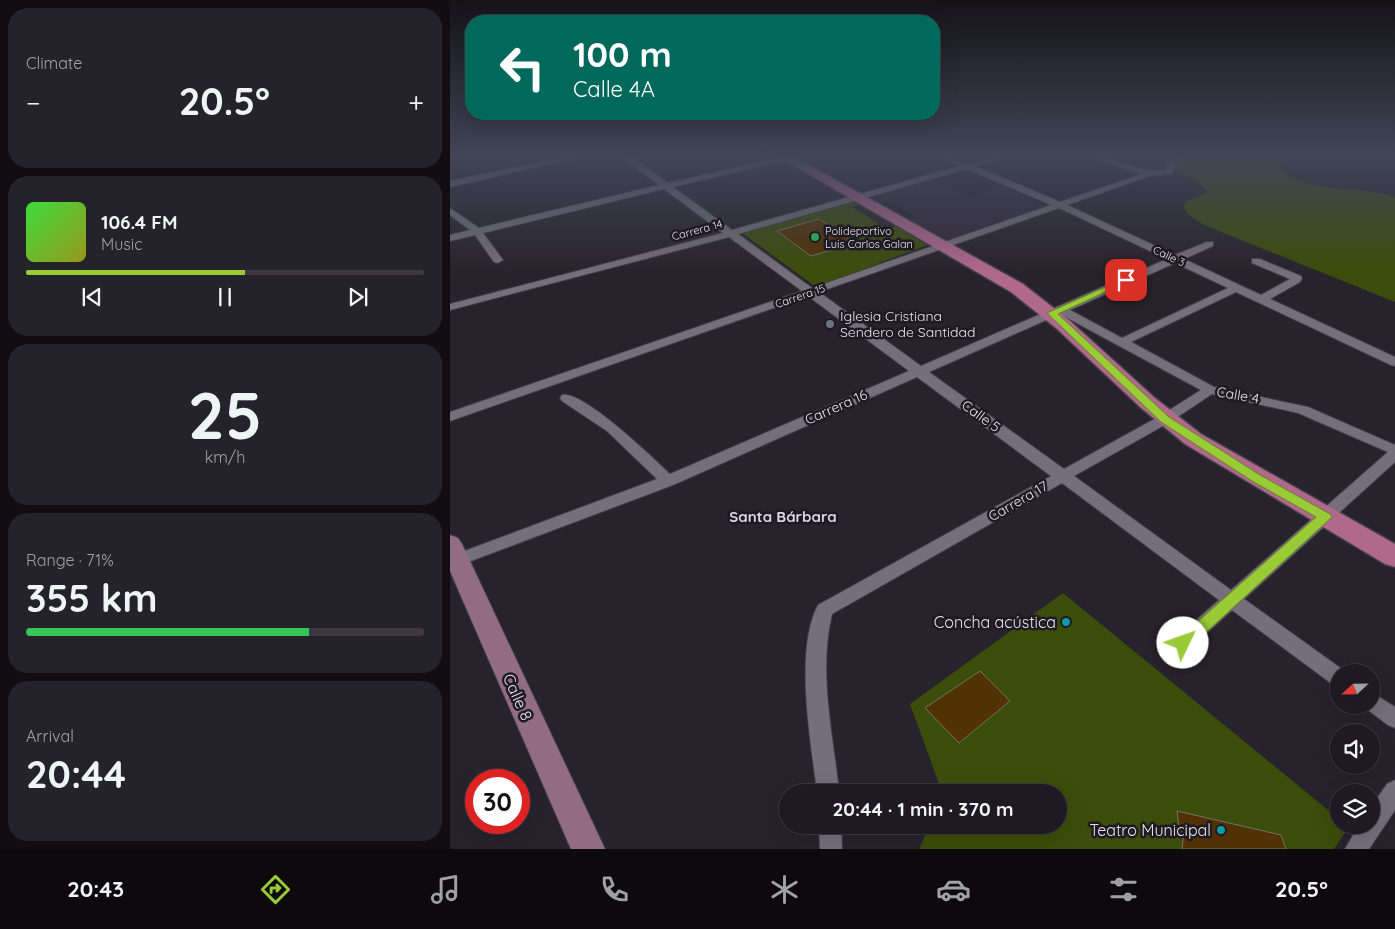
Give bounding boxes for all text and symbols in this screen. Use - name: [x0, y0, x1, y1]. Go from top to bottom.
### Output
- text: 100 m: [573, 32, 672, 76]
- icon: left: [490, 35, 555, 100]
- text: Climate: [26, 53, 82, 73]
- text: Calle 4A: [573, 75, 655, 103]
- text: 20.5°: [179, 77, 270, 125]
- text: −: [26, 85, 41, 120]
- text: +: [408, 85, 424, 120]
- text: 106.4 FM: [101, 210, 177, 234]
- street label: Carrera 14: [670, 216, 724, 243]
- place label: Polideportivo Luis Carlos Galan: [825, 224, 913, 251]
- marker: Polideportivo Luis Carlos Galan: [809, 231, 821, 243]
- text: Music: [101, 234, 143, 254]
- street label: Calle 3: [1151, 243, 1187, 270]
- pin: [1105, 259, 1147, 301]
- icon: arrive: [1112, 266, 1140, 294]
- street label: Carrera 15: [773, 281, 827, 311]
- icon: previous: [78, 283, 106, 311]
- icon: pause: [211, 283, 239, 311]
- icon: next: [344, 283, 372, 311]
- place label: Iglesia Cristiana Sendero de Santidad: [840, 307, 975, 341]
- marker: Iglesia Cristiana Sendero de Santidad: [824, 318, 836, 330]
- text: 25: [188, 374, 262, 455]
- street label: Calle 4: [1215, 382, 1261, 408]
- street label: Carrera 16: [802, 385, 870, 429]
- street label: Calle 5: [958, 396, 1004, 436]
- text: km/h: [205, 447, 245, 467]
- street label: Carrera 17: [985, 477, 1051, 525]
- district label: Santa Bárbara: [729, 507, 837, 526]
- text: Range · 71%: [26, 550, 114, 570]
- text: 355 km: [26, 574, 157, 622]
- place label: Concha acústica: [934, 612, 1056, 632]
- marker: Concha acústica: [1060, 616, 1072, 628]
- position arrow: [1156, 616, 1208, 668]
- north arrow: [1330, 664, 1380, 714]
- map controls: [1330, 664, 1380, 834]
- street label: Calle 8: [499, 670, 537, 724]
- button: sound: [1330, 724, 1380, 774]
- text: Arrival: [26, 726, 74, 746]
- text: 20:44: [26, 750, 126, 798]
- speed limit sign: 30: [465, 769, 530, 834]
- button: layers: [1330, 784, 1380, 834]
- text: 20:44 · 1 min · 370 m: [833, 797, 1013, 821]
- place label: Teatro Municipal: [1089, 820, 1211, 840]
- marker: Teatro Municipal: [1215, 824, 1227, 836]
- icon: directions: [258, 872, 293, 907]
- icon: music: [428, 872, 463, 907]
- icon: phone: [597, 872, 632, 907]
- icon: climate: [767, 872, 802, 907]
- icon: car: [936, 872, 971, 907]
- icon: filters: [1106, 872, 1141, 907]
- text: 20:43: [67, 875, 124, 903]
- text: 20.5°: [1275, 875, 1328, 903]

